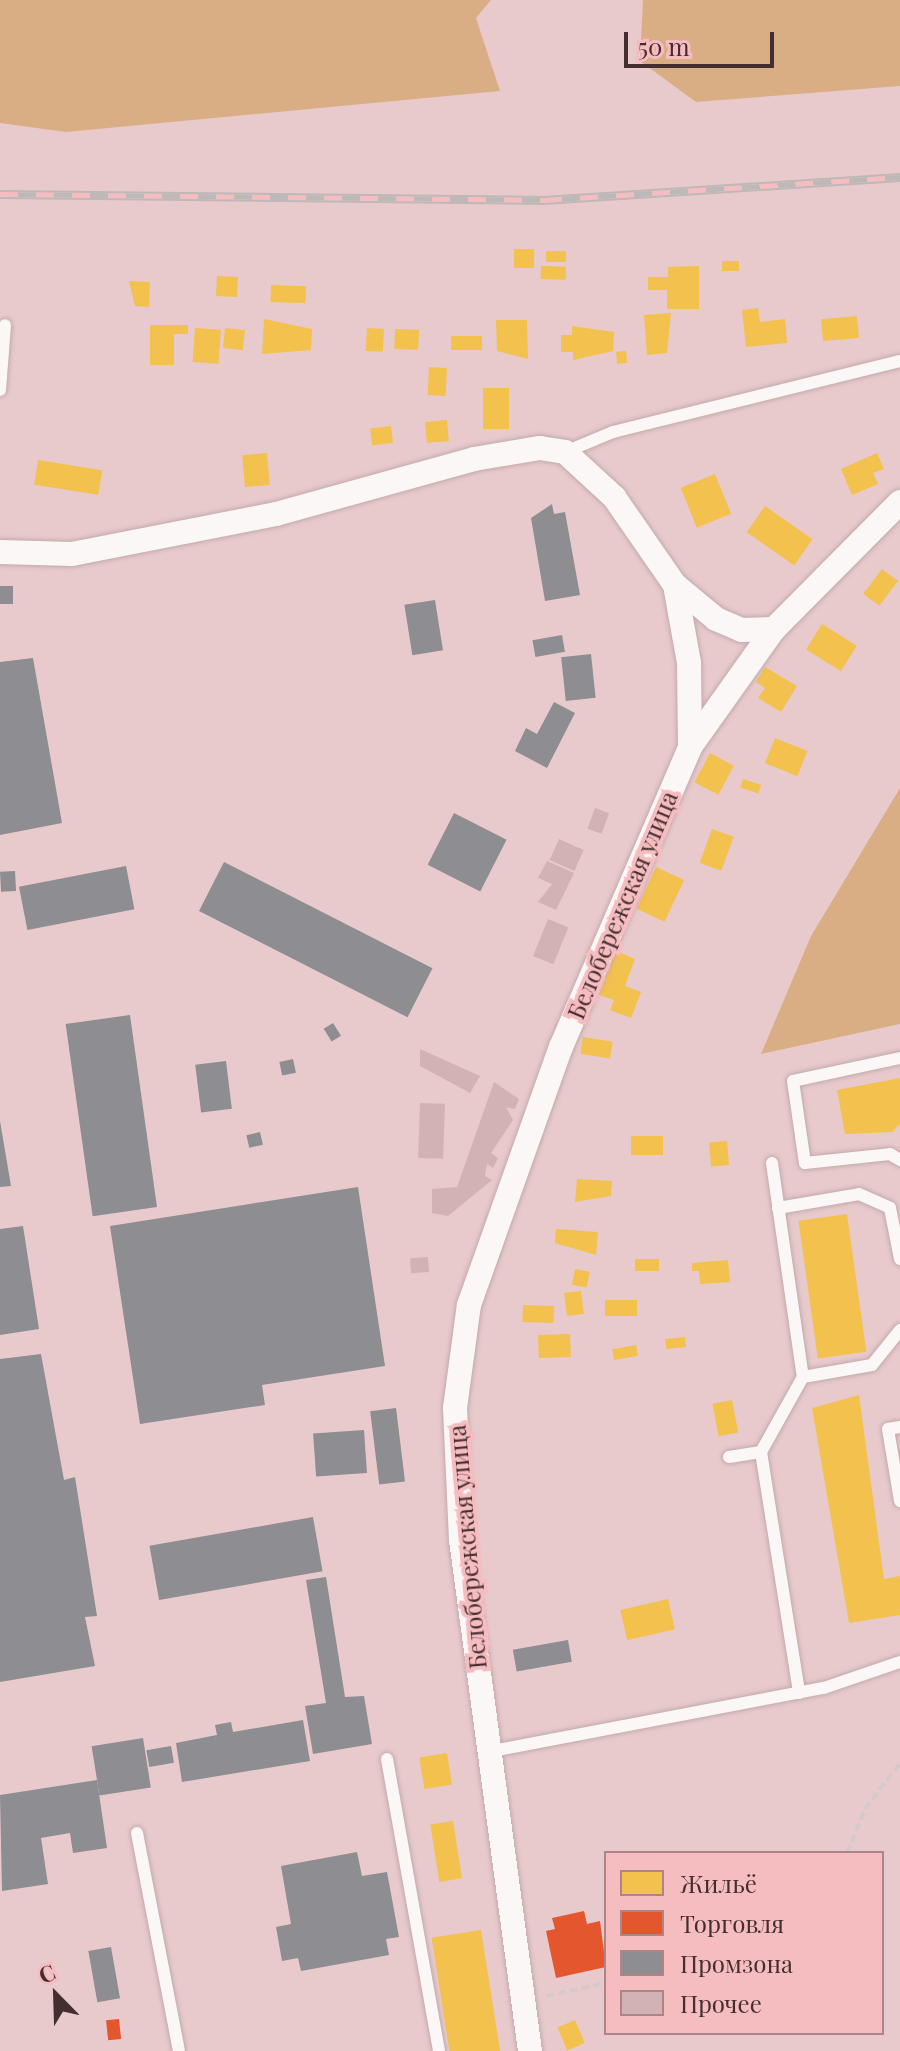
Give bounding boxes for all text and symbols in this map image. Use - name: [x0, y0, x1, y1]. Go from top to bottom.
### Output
- scale bar: [628, 16, 778, 66]
- text: 50 m: [638, 30, 690, 62]
- street label: Белобережская улица: [561, 787, 683, 1023]
- street label: Белобережская улица: [442, 1424, 492, 1670]
- legend: [604, 1851, 884, 2035]
- text: Жильё: [680, 1867, 757, 1899]
- text: Торговля: [680, 1907, 784, 1939]
- text: Промзона: [680, 1947, 793, 1979]
- north arrow: [16, 1955, 96, 2035]
- text: С: [34, 1956, 60, 1990]
- text: Прочее: [680, 1987, 762, 2019]

